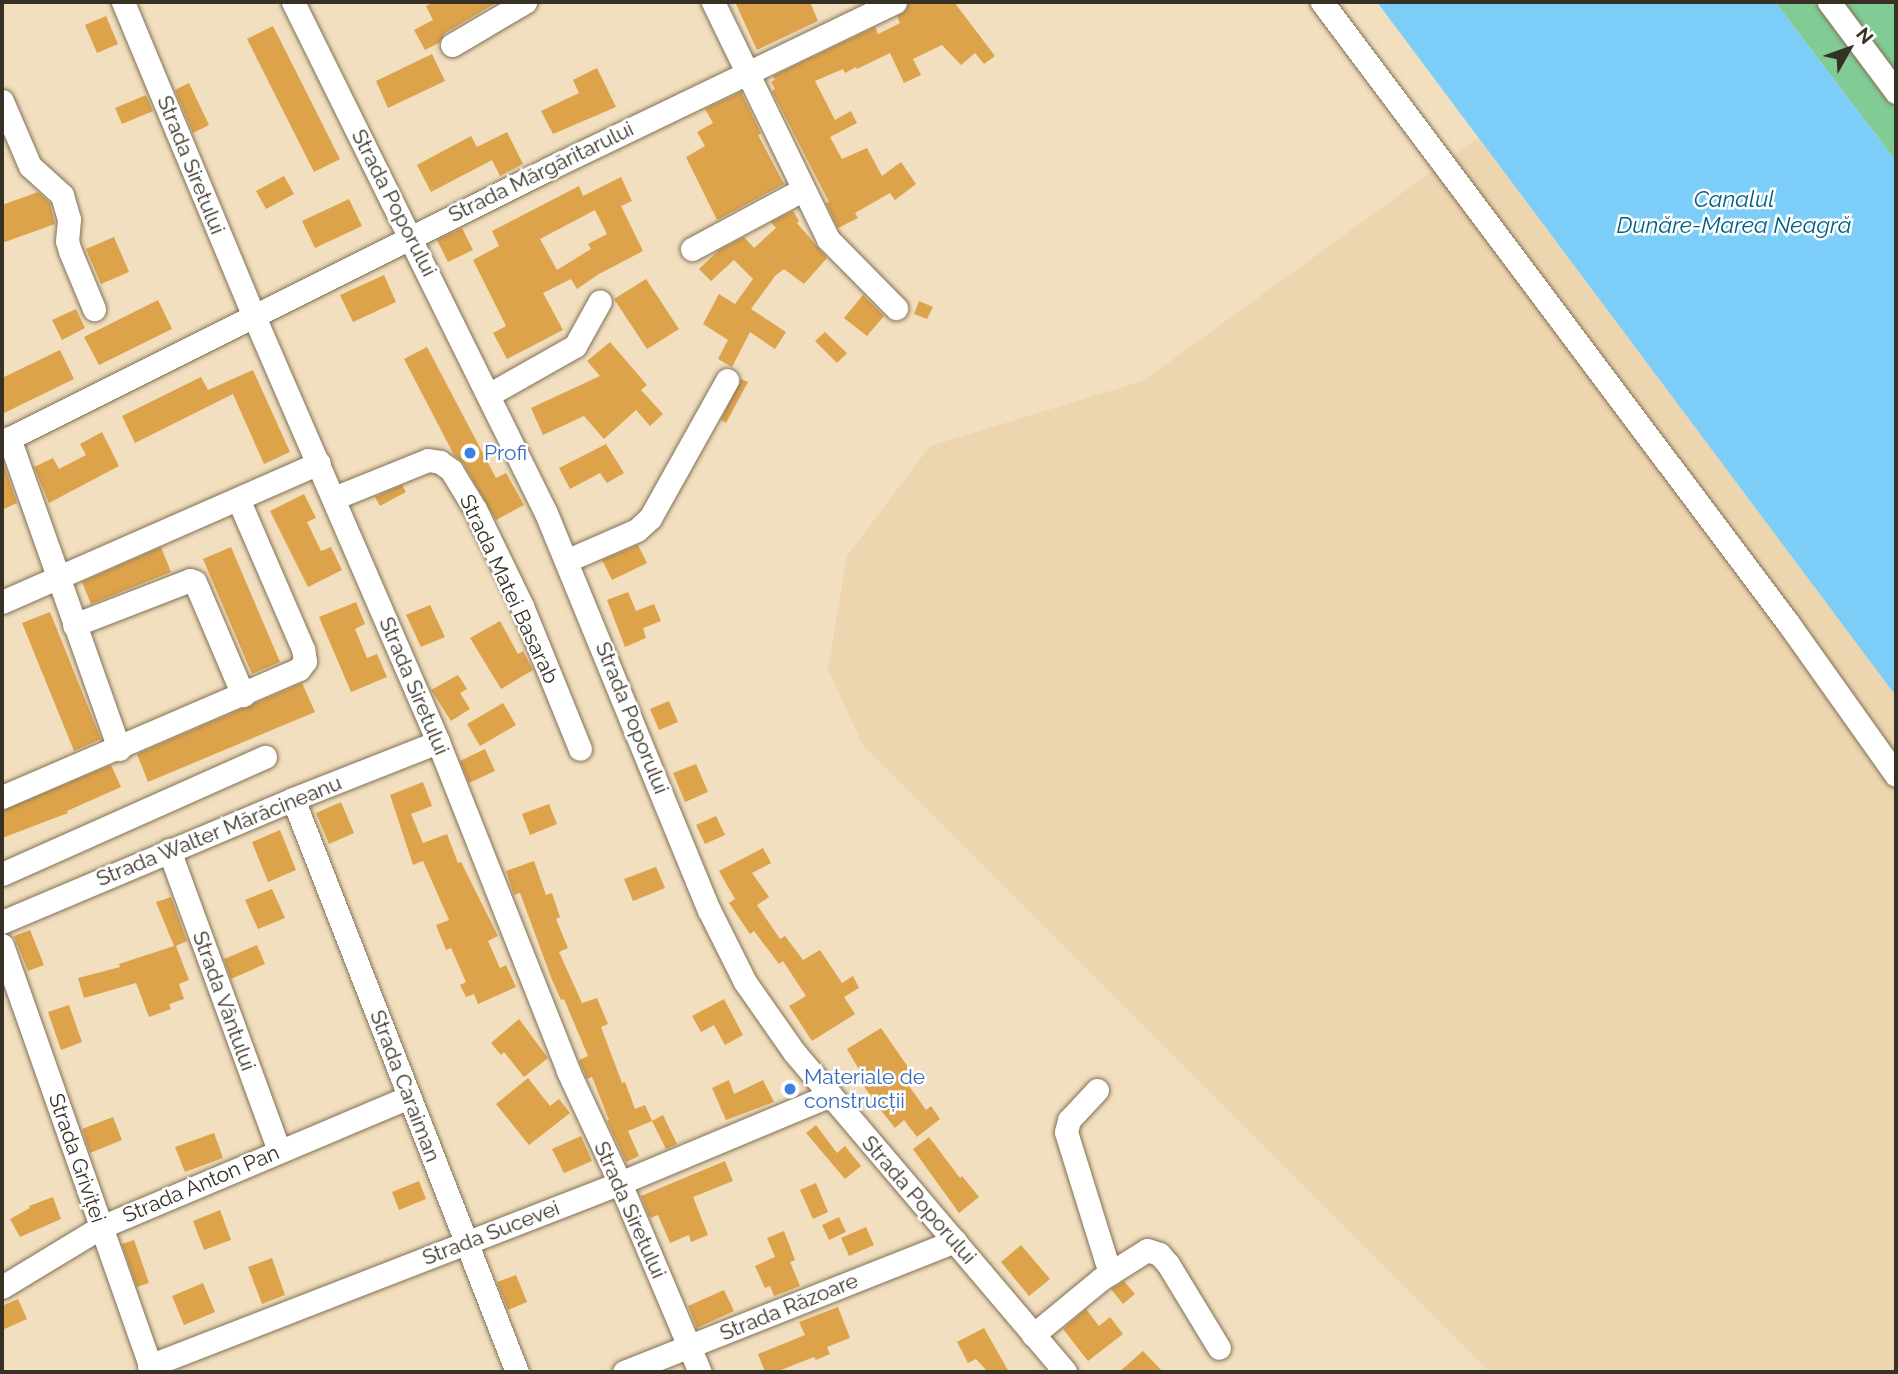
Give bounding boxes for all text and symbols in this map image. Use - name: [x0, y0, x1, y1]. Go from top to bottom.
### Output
- north arrow: [1814, 14, 1884, 84]
- text: N: [1852, 23, 1878, 48]
- street label: Strada Siretului: [152, 92, 230, 238]
- street label: Strada Mărgăritarului: [444, 116, 638, 228]
- street label: Strada Poporului: [346, 125, 442, 281]
- water label: Canalul Dunăre-Marea Neagră: [1617, 185, 1851, 239]
- place label: Profi: [484, 440, 527, 466]
- marker: Profi: [462, 445, 478, 461]
- street label: Strada Matei Basarab: [454, 490, 564, 688]
- street label: Strada Siretului: [374, 613, 454, 759]
- street label: Strada Poporului: [590, 638, 674, 798]
- street label: Strada Walter Mărăcineanu: [92, 770, 346, 892]
- street label: Strada Vântului: [187, 928, 261, 1074]
- street label: Strada Caraiman: [364, 1007, 446, 1165]
- place label: Materiale de construcții: [804, 1064, 925, 1114]
- marker: Materiale de construcții: [782, 1081, 798, 1097]
- street label: Strada Griviței: [43, 1090, 111, 1226]
- street label: Strada Poporului: [856, 1131, 982, 1269]
- street label: Strada Siretului: [589, 1138, 671, 1282]
- street label: Strada Anton Pan: [119, 1140, 283, 1228]
- street label: Strada Sucevei: [419, 1195, 563, 1271]
- street label: Strada Răzoare: [716, 1268, 862, 1346]

